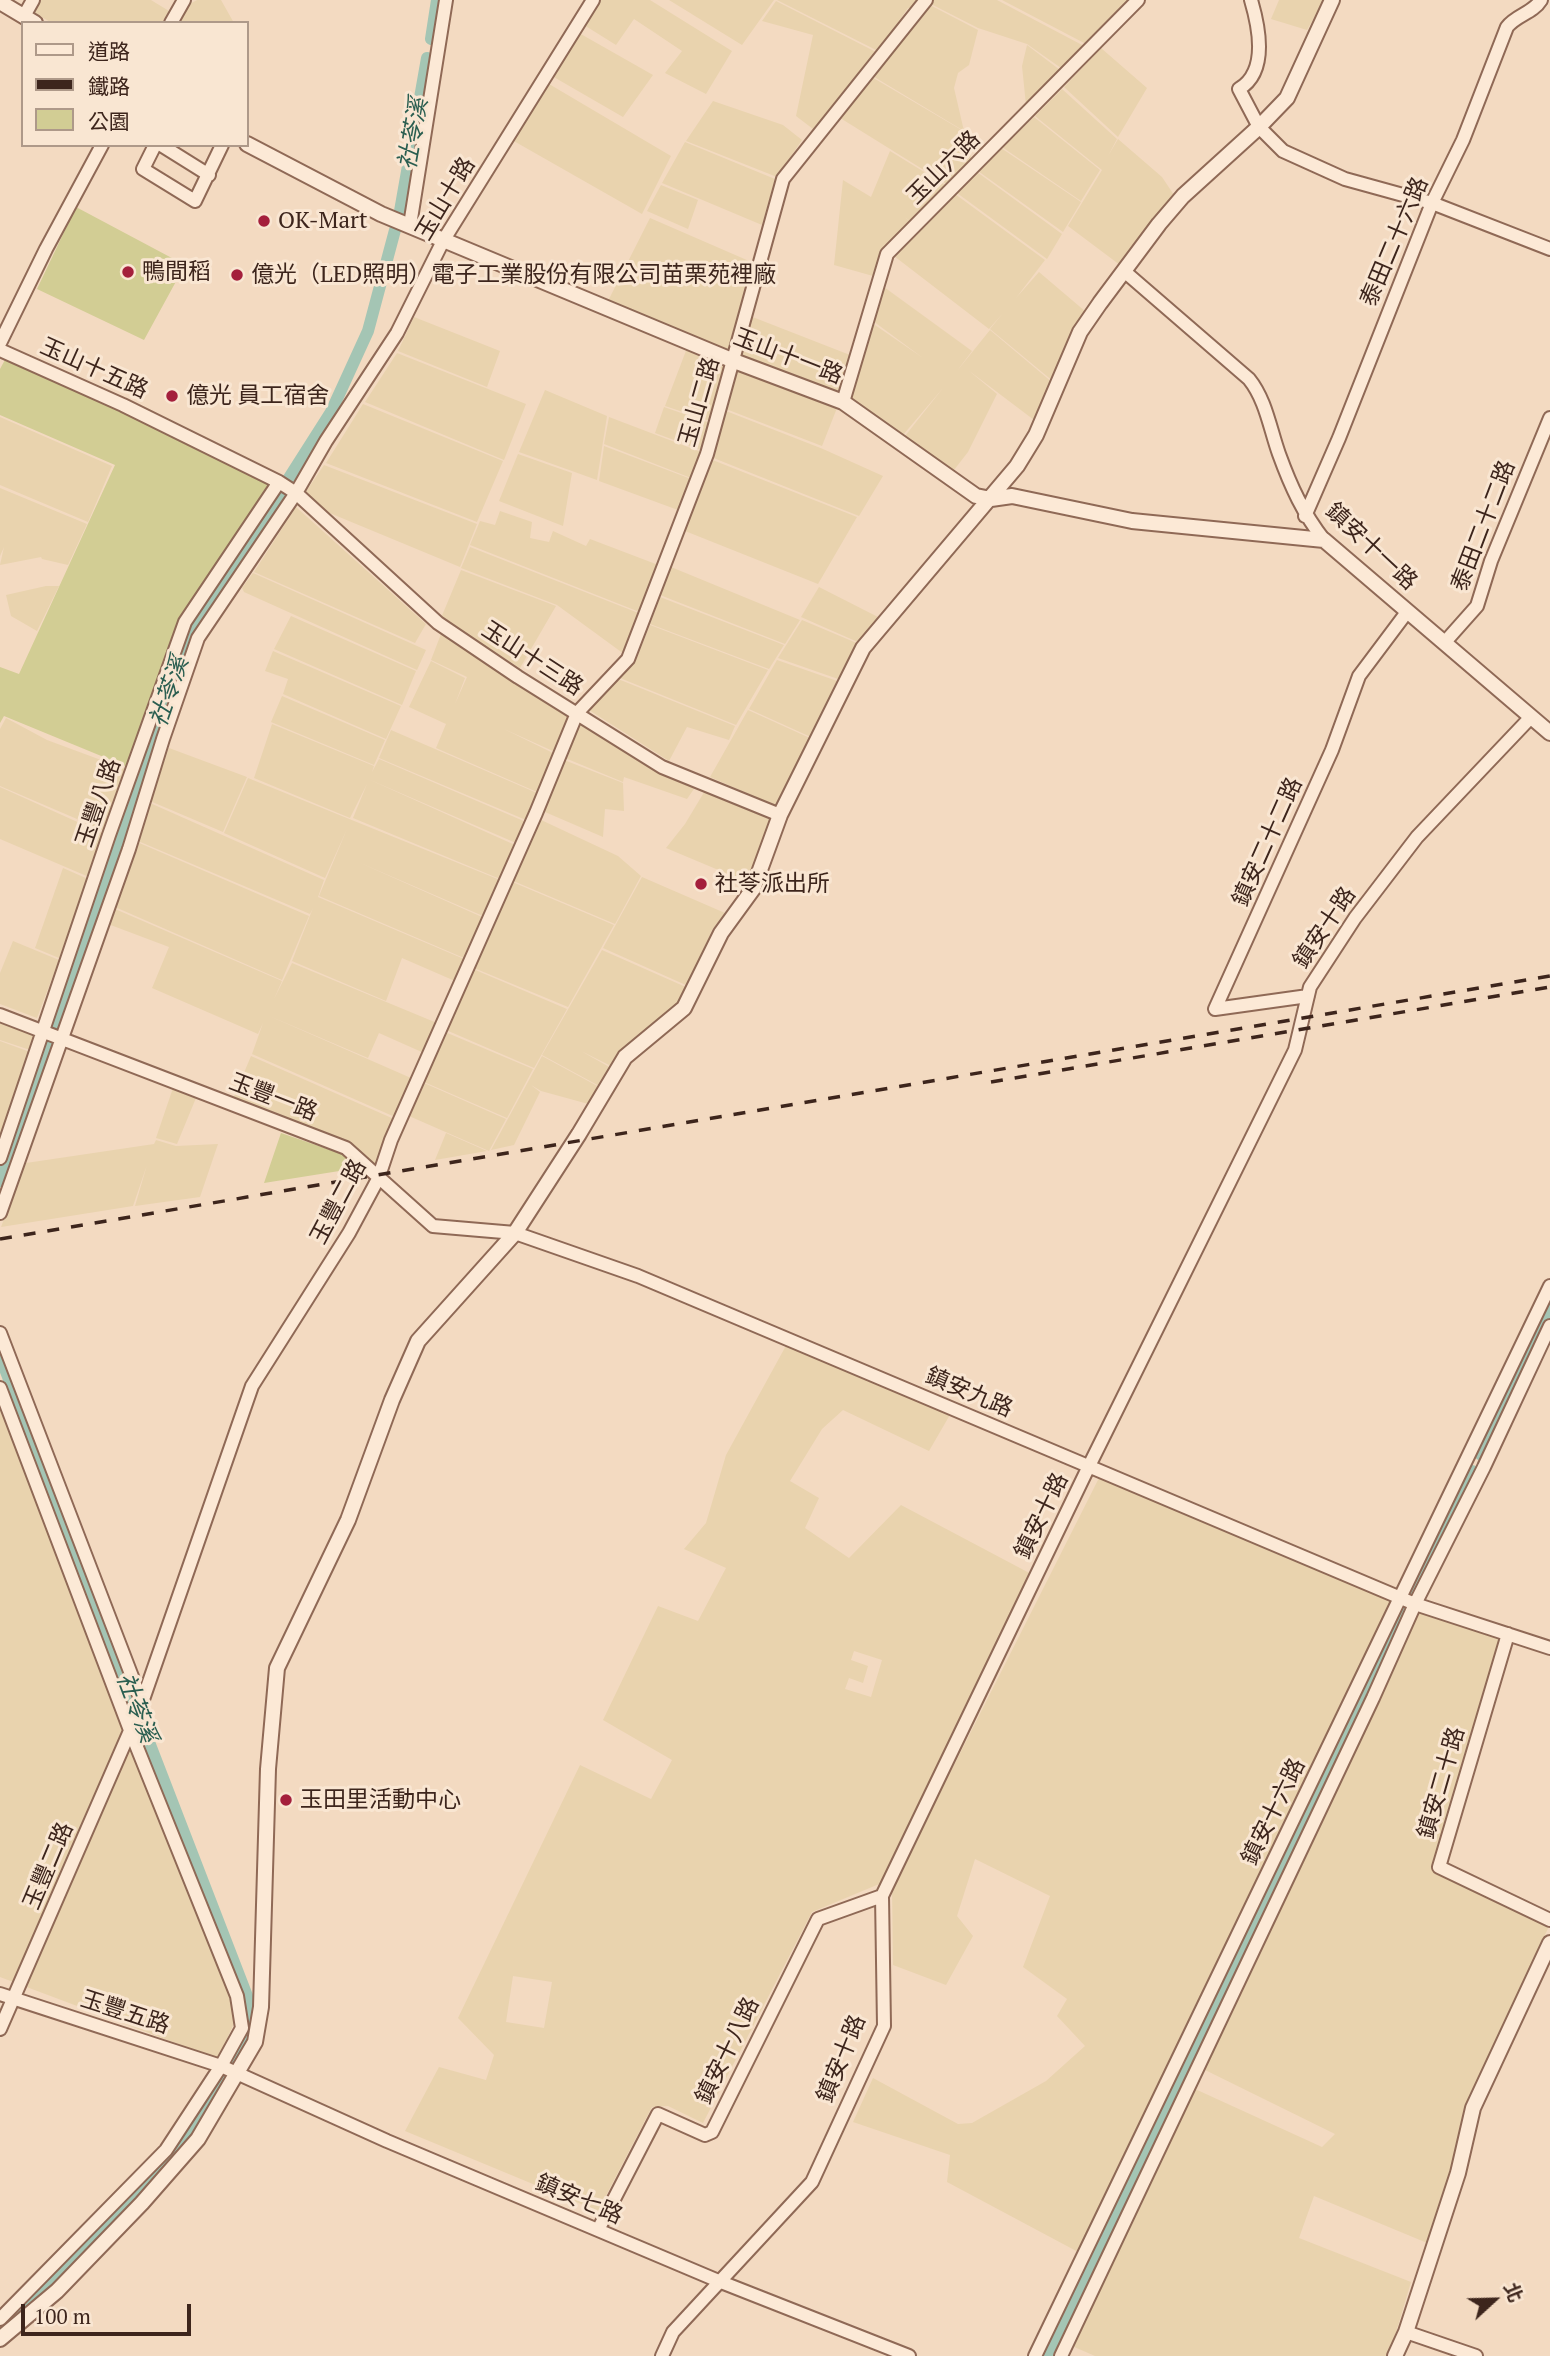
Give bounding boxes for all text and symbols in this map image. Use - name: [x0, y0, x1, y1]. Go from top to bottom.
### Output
- legend: [21, 21, 248, 147]
- text: 道路: [88, 37, 130, 65]
- text: 鐵路: [88, 72, 130, 100]
- water label: 社苓溪: [394, 96, 434, 172]
- text: 公園: [88, 107, 130, 135]
- street label: 玉山六路: [902, 126, 986, 210]
- street label: 玉山十路: [410, 152, 482, 246]
- street label: 泰田二十六路: [1355, 173, 1435, 311]
- place label: OK-Mart: [278, 207, 367, 235]
- marker: OK-Mart: [256, 213, 272, 229]
- place label: 鴨間稻: [142, 258, 211, 286]
- place label: 億光（LED照明）電子工業股份有限公司苗栗苑裡廠: [251, 261, 776, 289]
- marker: 鴨間稻: [120, 264, 136, 280]
- marker: 億光（LED照明）電子工業股份有限公司苗栗苑裡廠: [229, 267, 245, 283]
- street label: 玉山十一路: [729, 324, 847, 390]
- street label: 玉山十五路: [36, 333, 152, 405]
- street label: 玉山二路: [674, 354, 726, 450]
- place label: 億光 員工宿舍: [186, 382, 330, 410]
- marker: 億光 員工宿舍: [164, 388, 180, 404]
- street label: 泰田二十二路: [1446, 457, 1522, 595]
- street label: 鎮安十一路: [1320, 498, 1422, 596]
- street label: 玉山十三路: [476, 616, 588, 702]
- water label: 社苓溪: [145, 653, 195, 731]
- street label: 玉豐八路: [71, 755, 127, 851]
- street label: 鎮安二十二路: [1227, 773, 1309, 911]
- place label: 社苓派出所: [715, 870, 830, 898]
- marker: 社苓派出所: [693, 876, 709, 892]
- street label: 鎮安十路: [1288, 882, 1362, 974]
- street label: 玉豐一路: [225, 1069, 321, 1127]
- street label: 玉豐二路: [305, 1155, 373, 1249]
- street label: 鎮安九路: [921, 1362, 1017, 1424]
- street label: 鎮安十路: [1009, 1469, 1075, 1563]
- water label: 社苓溪: [110, 1669, 162, 1747]
- street label: 鎮安二十路: [1413, 1724, 1471, 1842]
- street label: 鎮安十六路: [1236, 1754, 1312, 1870]
- place label: 玉田里活動中心: [300, 1786, 461, 1814]
- marker: 玉田里活動中心: [278, 1792, 294, 1808]
- street label: 玉豐二路: [18, 1818, 80, 1914]
- street label: 玉豐五路: [77, 1986, 173, 2040]
- street label: 鎮安十八路: [690, 1993, 766, 2109]
- street label: 鎮安十路: [812, 2011, 872, 2107]
- street label: 鎮安七路: [531, 2169, 627, 2231]
- north arrow: [1459, 2265, 1529, 2335]
- text: 北: [1499, 2278, 1529, 2305]
- scale bar: [24, 2290, 194, 2334]
- text: 100 m: [34, 2302, 91, 2330]

